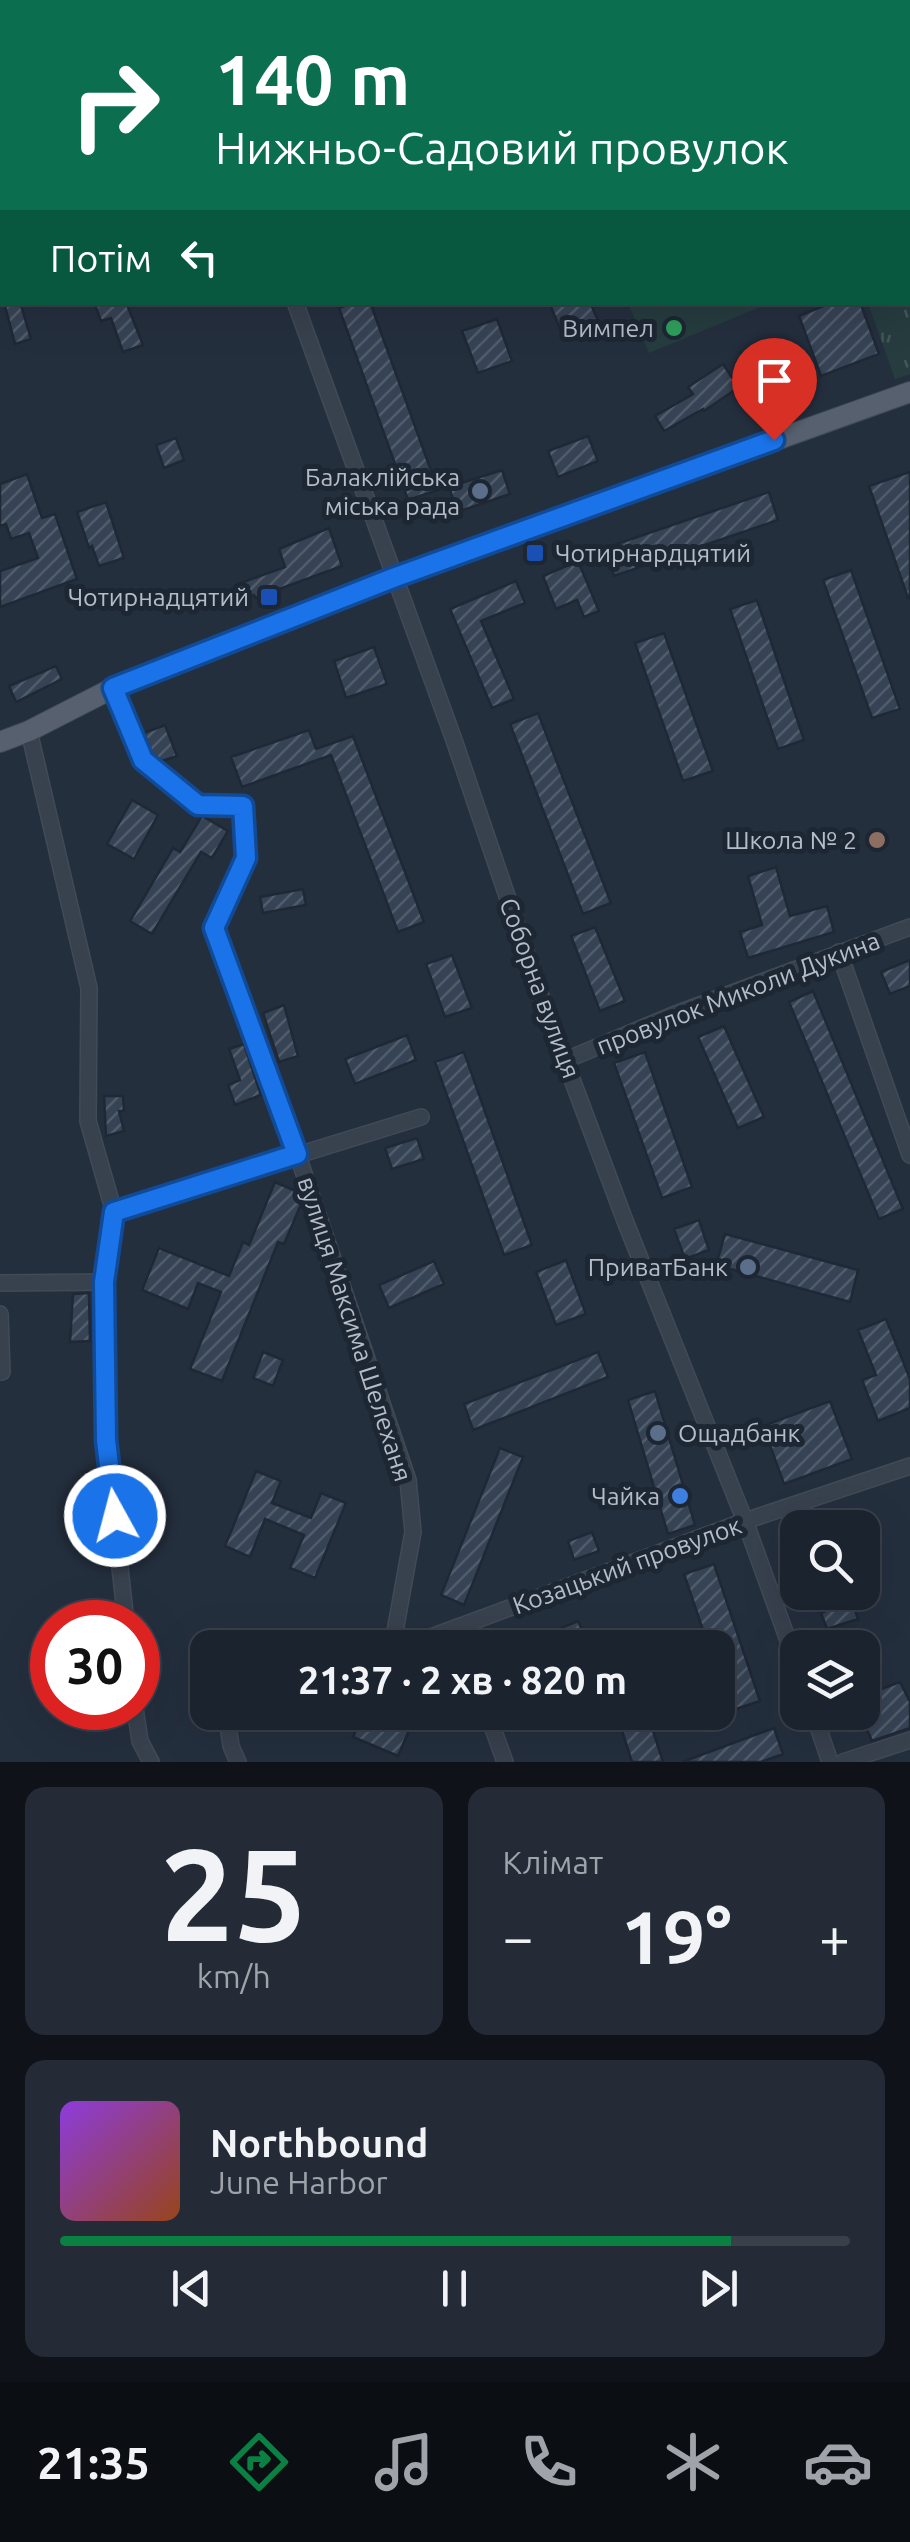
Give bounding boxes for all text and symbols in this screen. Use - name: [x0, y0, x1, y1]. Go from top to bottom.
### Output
- icon: right: [50, 40, 180, 170]
- text: 140 m: [215, 40, 410, 118]
- text: Нижньо-Садовий провулок: [215, 122, 789, 173]
- icon: left: [172, 230, 227, 285]
- text: Потім: [50, 237, 152, 279]
- place label: Вимпел: [562, 314, 654, 342]
- marker: Вимпел: [663, 317, 685, 339]
- pin: [732, 338, 817, 441]
- icon: arrive: [747, 353, 802, 408]
- place label: Балаклійська міська рада: [305, 463, 460, 520]
- marker: Балаклійська міська рада: [469, 480, 491, 502]
- place label: Чотирнардцятий: [555, 539, 751, 567]
- marker: Чотирнардцятий: [524, 542, 546, 564]
- place label: Чотирнадцятий: [68, 583, 249, 611]
- marker: Чотирнадцятий: [258, 586, 280, 608]
- place label: Школа № 2: [725, 826, 857, 854]
- marker: Школа № 2: [866, 829, 888, 851]
- street label: Соборна вулиця: [494, 894, 586, 1082]
- street label: провулок Миколи Дукина: [593, 926, 883, 1060]
- street label: вулиця Максима Шелеханя: [292, 1173, 418, 1485]
- place label: ПриватБанк: [588, 1253, 728, 1281]
- marker: ПриватБанк: [737, 1256, 759, 1278]
- place label: Ощадбанк: [678, 1419, 800, 1447]
- marker: Ощадбанк: [647, 1422, 669, 1444]
- position arrow: [63, 1464, 167, 1568]
- place label: Чайка: [591, 1482, 660, 1510]
- marker: Чайка: [669, 1485, 691, 1507]
- map controls: [780, 1510, 880, 1730]
- button: search: [780, 1510, 880, 1610]
- street label: Козацький провулок: [509, 1511, 745, 1619]
- speed limit sign: 30: [30, 1600, 160, 1730]
- button: layers: [780, 1630, 880, 1730]
- text: 21:37 · 2 хв · 820 m: [298, 1659, 627, 1701]
- text: 25: [160, 1820, 307, 1966]
- text: Клімат: [503, 1844, 603, 1880]
- text: 19°: [621, 1894, 732, 1978]
- text: −: [503, 1906, 534, 1967]
- text: +: [819, 1906, 850, 1967]
- text: km/h: [197, 1958, 271, 1994]
- text: Northbound: [210, 2122, 428, 2164]
- text: June Harbor: [210, 2164, 388, 2200]
- icon: previous: [164, 2261, 219, 2316]
- icon: pause: [427, 2261, 482, 2316]
- icon: next: [691, 2261, 746, 2316]
- icon: directions: [224, 2427, 294, 2497]
- icon: music: [369, 2427, 439, 2497]
- icon: phone: [514, 2427, 584, 2497]
- icon: climate: [658, 2427, 728, 2497]
- icon: car: [803, 2427, 873, 2497]
- text: 21:35: [37, 2437, 150, 2488]

